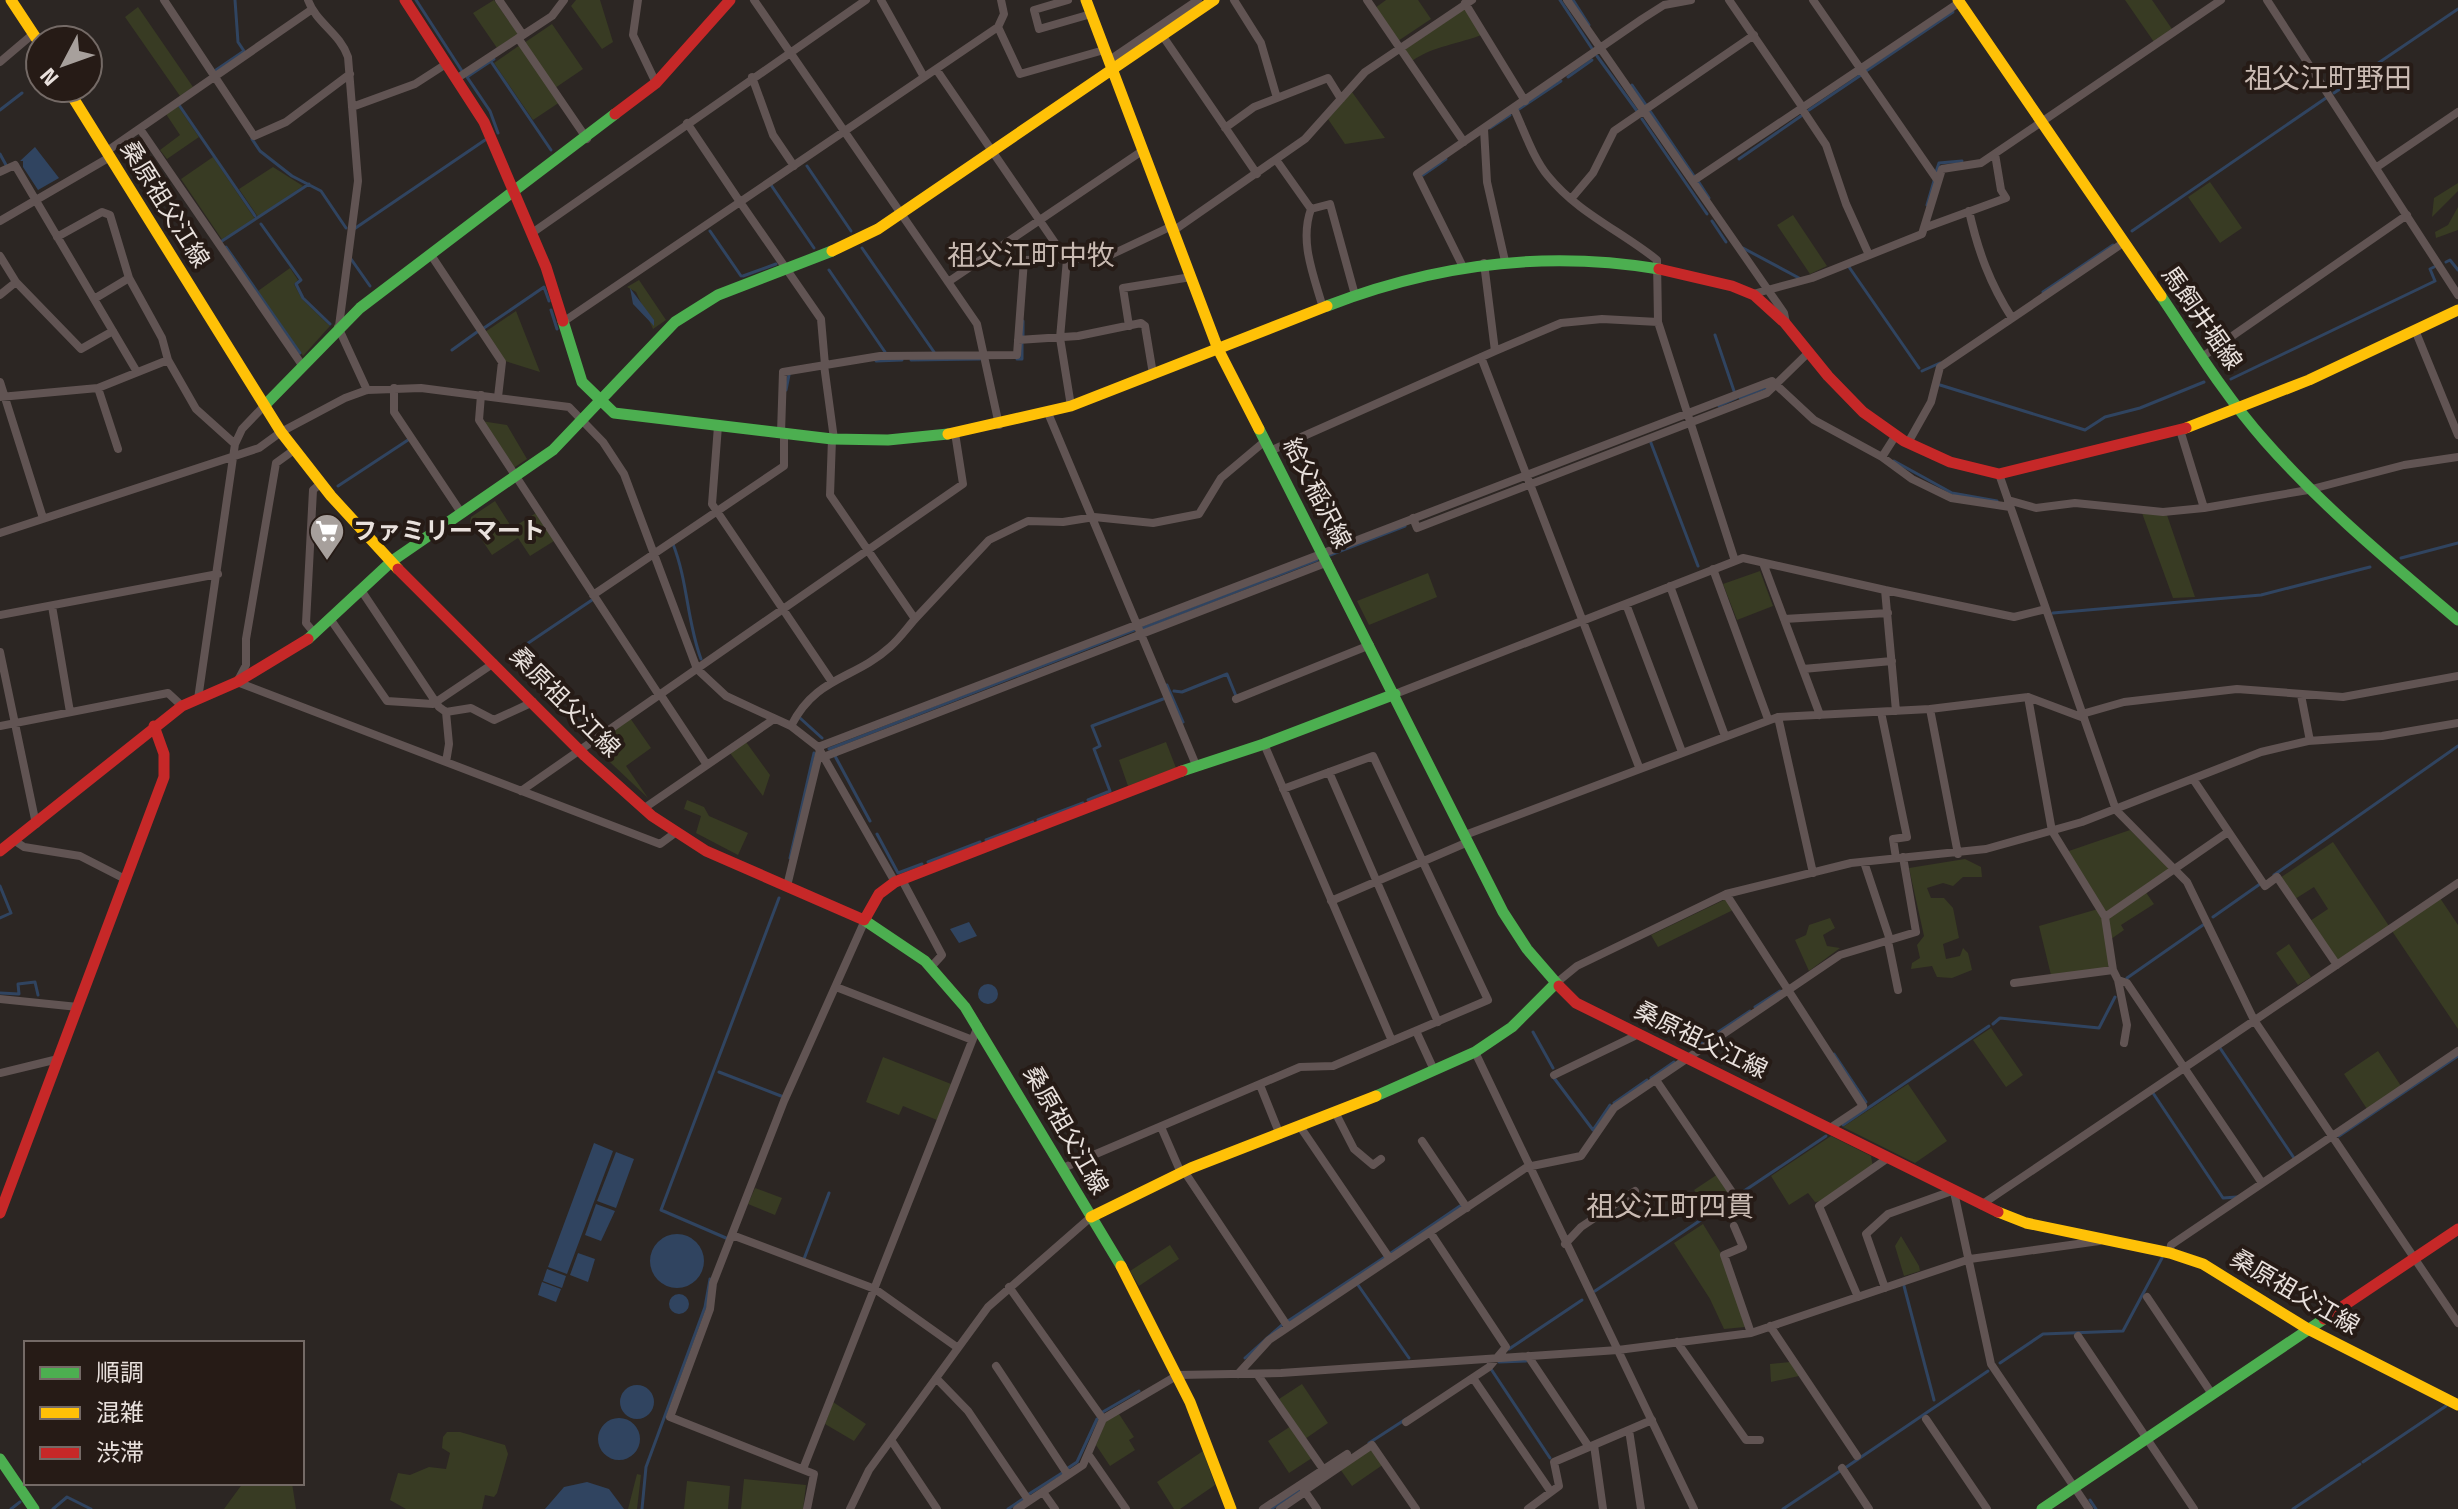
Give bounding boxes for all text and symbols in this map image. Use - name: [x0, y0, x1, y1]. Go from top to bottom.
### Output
- north arrow: [24, 24, 104, 104]
- district label: 祖父江町野田: [2244, 56, 2412, 99]
- text: N: [31, 60, 67, 94]
- street label: 桑原祖父江線: [112, 133, 219, 274]
- district label: 祖父江町中牧: [947, 233, 1115, 276]
- street label: 馬飼井堀線: [2154, 258, 2252, 377]
- street label: 給父稲沢線: [1275, 431, 1361, 554]
- supermarket icon: ファミリーマート: [308, 512, 346, 562]
- place label: ファミリーマート: [353, 512, 545, 548]
- street label: 桑原祖父江線: [502, 638, 629, 765]
- street label: 桑原祖父江線: [1629, 991, 1774, 1087]
- street label: 桑原祖父江線: [1015, 1058, 1118, 1201]
- district label: 祖父江町四貫: [1586, 1184, 1754, 1227]
- street label: 桑原祖父江線: [2224, 1240, 2367, 1343]
- legend: [24, 1341, 304, 1485]
- text: 順調: [96, 1354, 144, 1390]
- text: 混雑: [96, 1394, 144, 1430]
- text: 渋滞: [96, 1434, 144, 1470]

